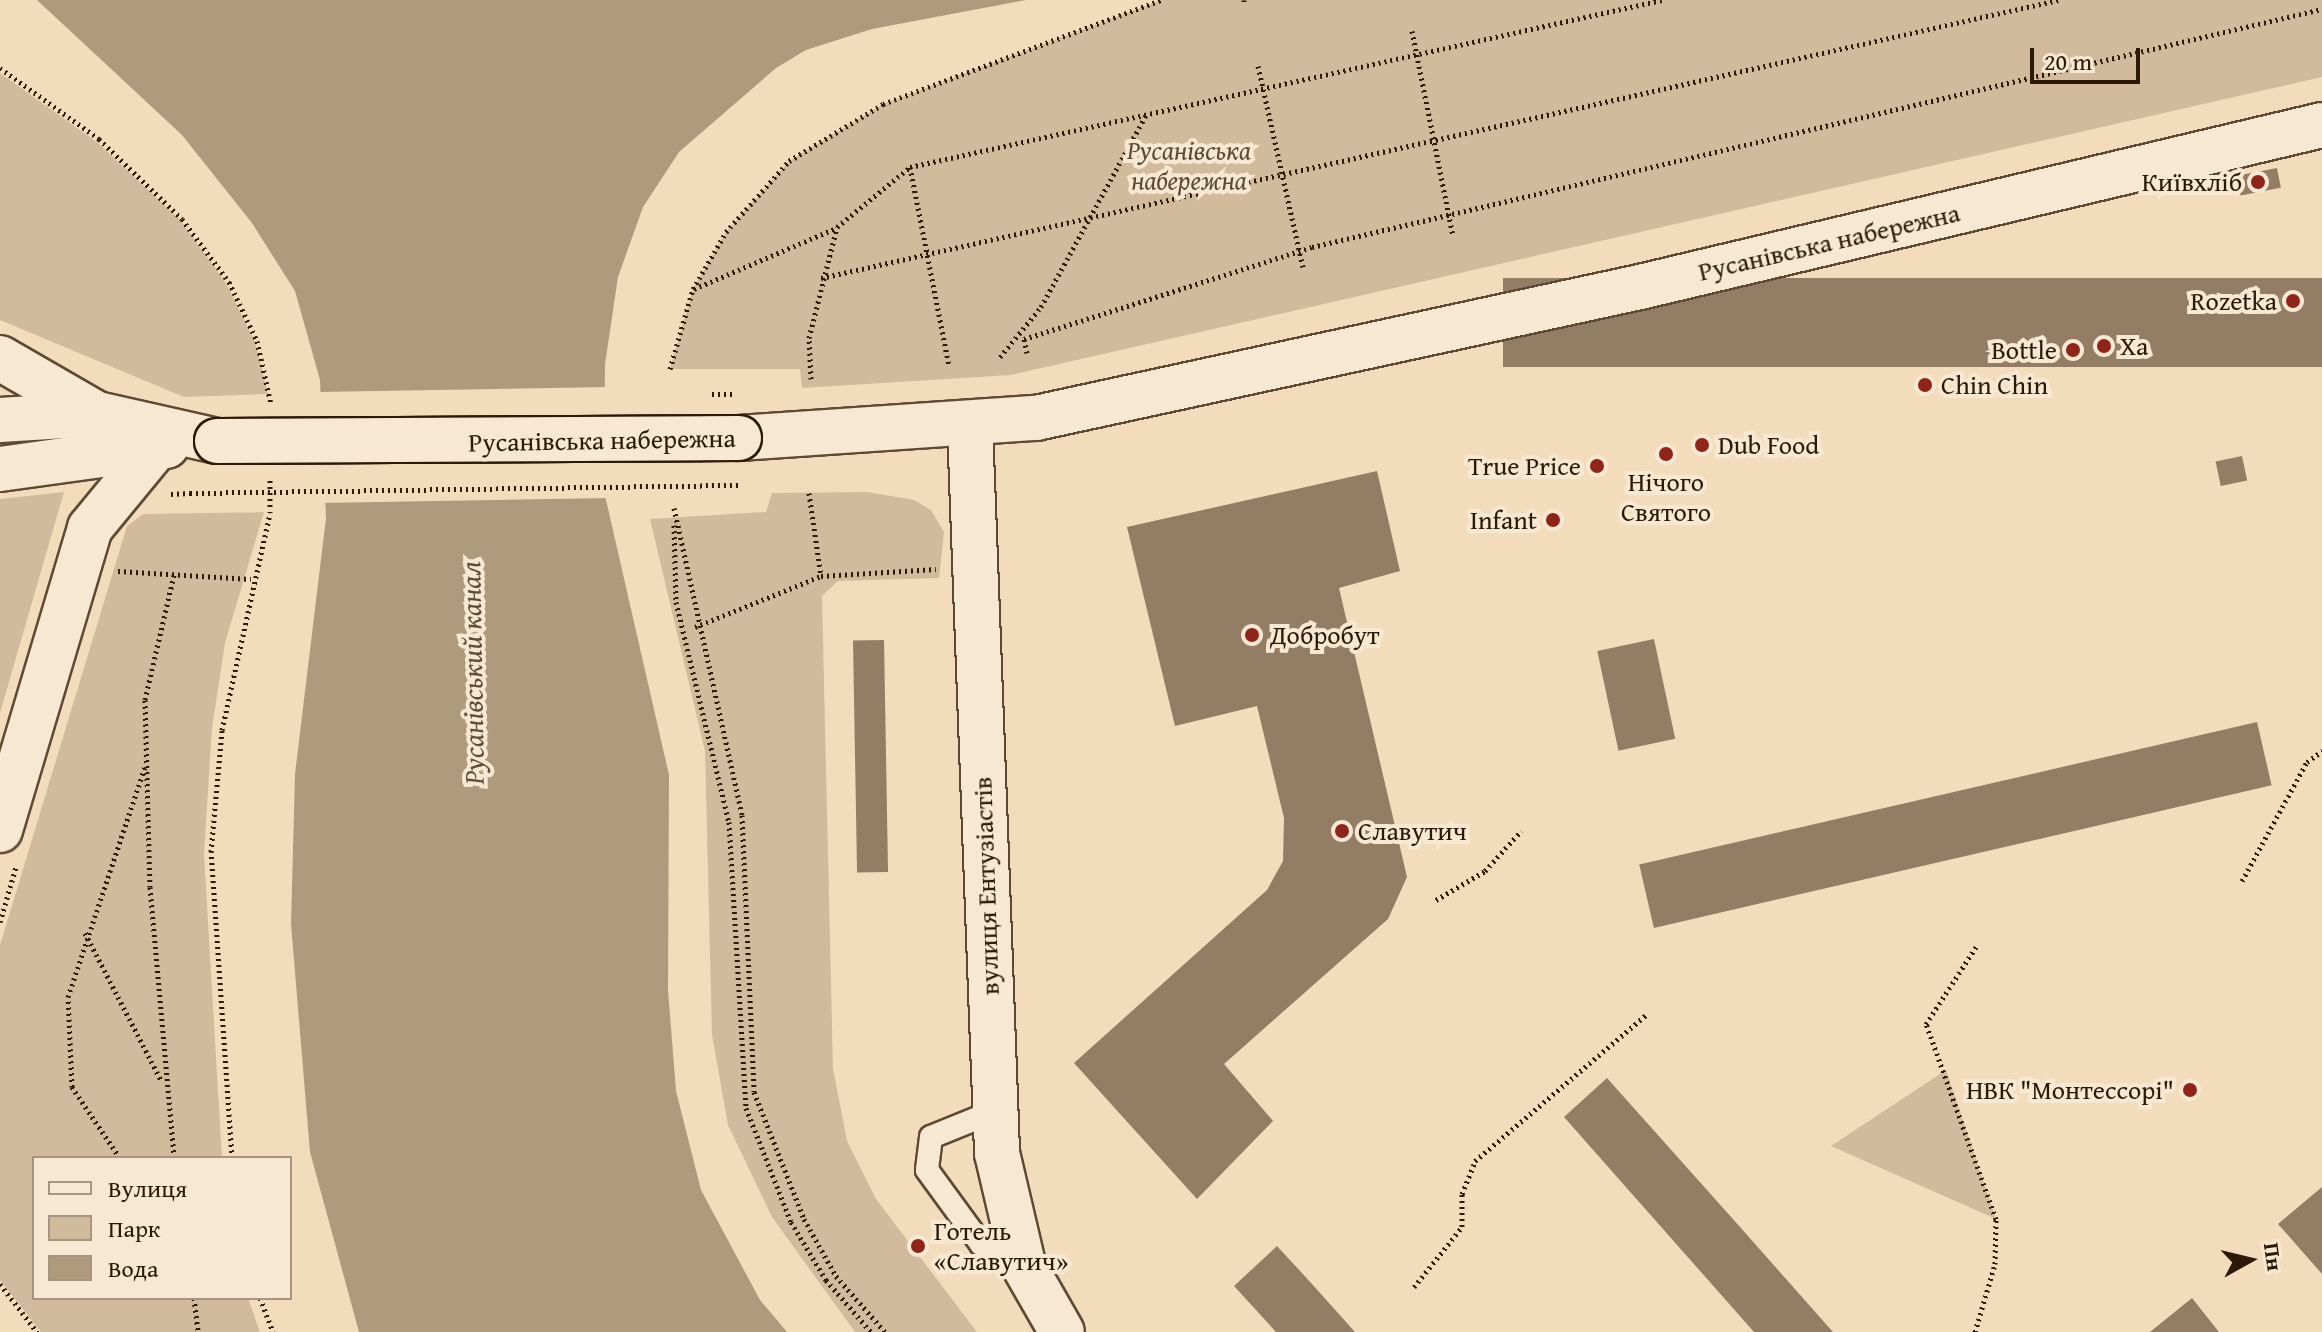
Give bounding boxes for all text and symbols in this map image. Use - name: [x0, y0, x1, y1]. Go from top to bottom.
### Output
- scale bar: [2034, 32, 2144, 82]
- text: 20 m: [2044, 44, 2092, 79]
- park label: Русанівська набережна: [1127, 134, 1251, 196]
- place label: Київхліб: [2142, 166, 2242, 198]
- marker: Київхліб: [2249, 173, 2267, 191]
- street label: Русанівська набережна: [1695, 197, 1963, 287]
- place label: Rozetka: [2191, 285, 2277, 317]
- marker: Rozetka: [2284, 292, 2302, 310]
- place label: Ха: [2120, 330, 2149, 362]
- place label: Bottle: [1991, 334, 2057, 366]
- marker: Ха: [2095, 337, 2113, 355]
- marker: Bottle: [2064, 341, 2082, 359]
- place label: Chin Chin: [1941, 369, 2048, 401]
- marker: Chin Chin: [1916, 376, 1934, 394]
- street label: Русанівська набережна: [468, 422, 736, 458]
- place label: Dub Food: [1718, 429, 1819, 461]
- marker: Dub Food: [1693, 436, 1711, 454]
- marker: Нічого Святого: [1657, 445, 1675, 463]
- place label: True Price: [1468, 450, 1581, 482]
- marker: True Price: [1588, 457, 1606, 475]
- place label: Нічого Святого: [1621, 466, 1711, 528]
- place label: Infant: [1470, 504, 1537, 536]
- marker: Infant: [1544, 511, 1562, 529]
- water label: Русанівський канал: [453, 561, 491, 785]
- place label: Добробут: [1270, 619, 1380, 651]
- marker: Добробут: [1241, 624, 1263, 646]
- street label: вулиця Ентузіастів: [967, 776, 1005, 996]
- place label: Славутич: [1358, 815, 1467, 847]
- marker: Славутич: [1333, 822, 1351, 840]
- place label: НВК "Монтессорі": [1966, 1074, 2174, 1106]
- marker: НВК "Монтессорі": [2181, 1081, 2199, 1099]
- legend: [32, 1156, 292, 1300]
- text: Вулиця: [108, 1171, 187, 1206]
- text: Парк: [108, 1211, 160, 1246]
- place label: Готель «Славутич»: [934, 1215, 1068, 1276]
- north arrow: [2210, 1220, 2290, 1300]
- marker: Готель «Славутич»: [909, 1237, 927, 1255]
- text: Пн: [2256, 1240, 2292, 1273]
- text: Вода: [108, 1251, 158, 1286]

